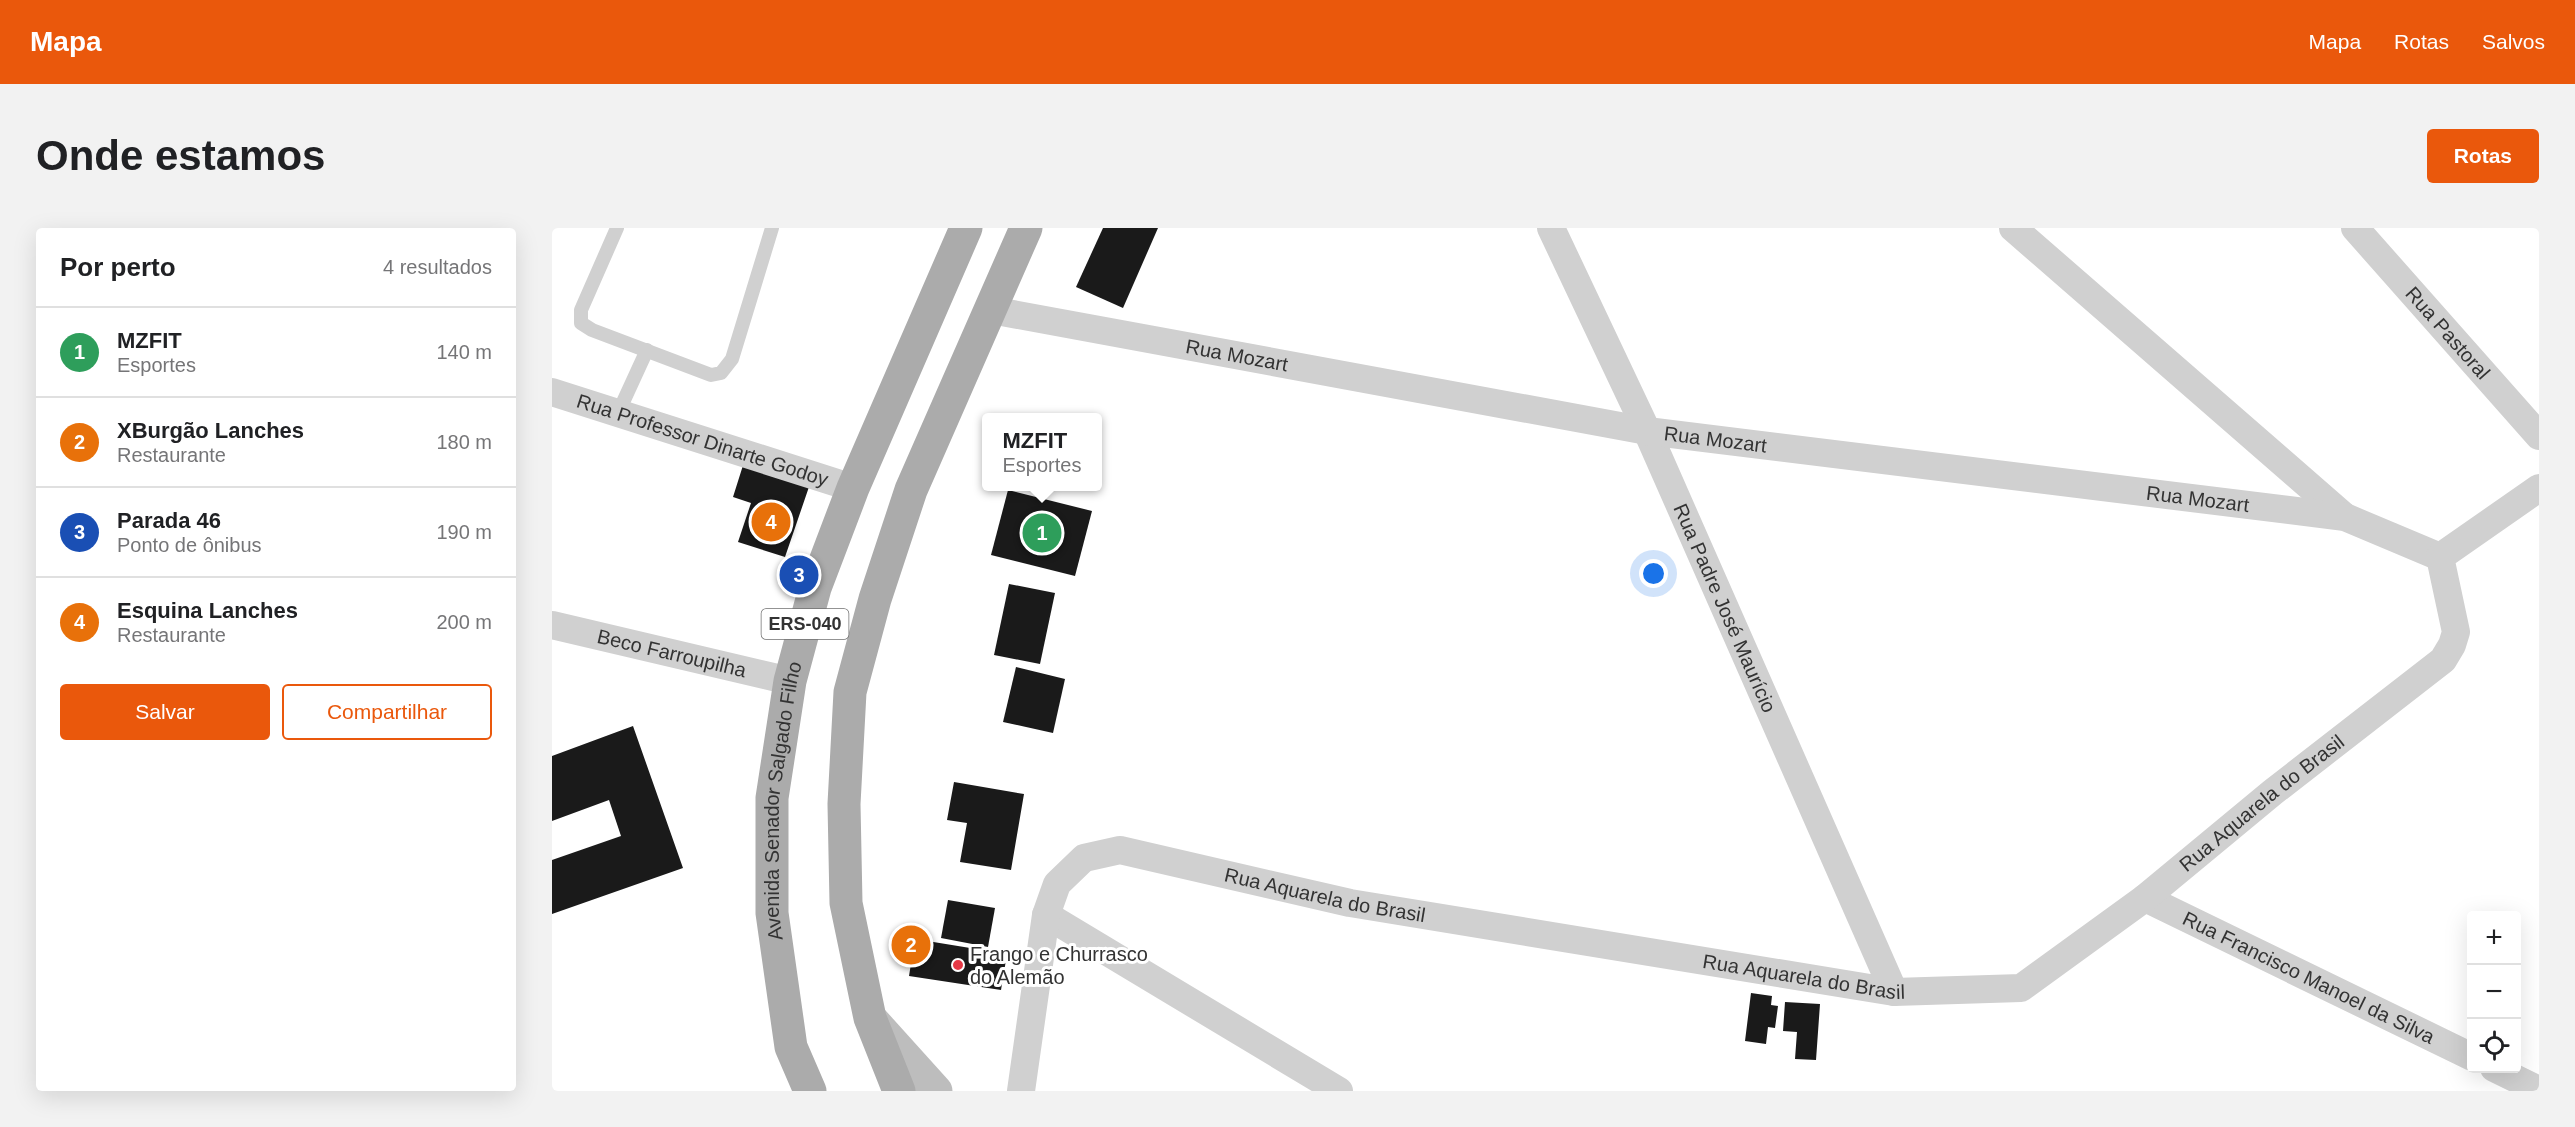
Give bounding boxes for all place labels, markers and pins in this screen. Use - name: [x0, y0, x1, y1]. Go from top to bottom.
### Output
- pin: 4: [752, 500, 790, 544]
- pin: 1: [1022, 510, 1062, 556]
- pin: 3: [780, 552, 818, 598]
- pin: 2: [892, 922, 930, 968]
- place label: Frango e Churrasco do Alemão: [970, 943, 1148, 988]
- marker: Frango e Churrasco do Alemão: [951, 958, 965, 972]

